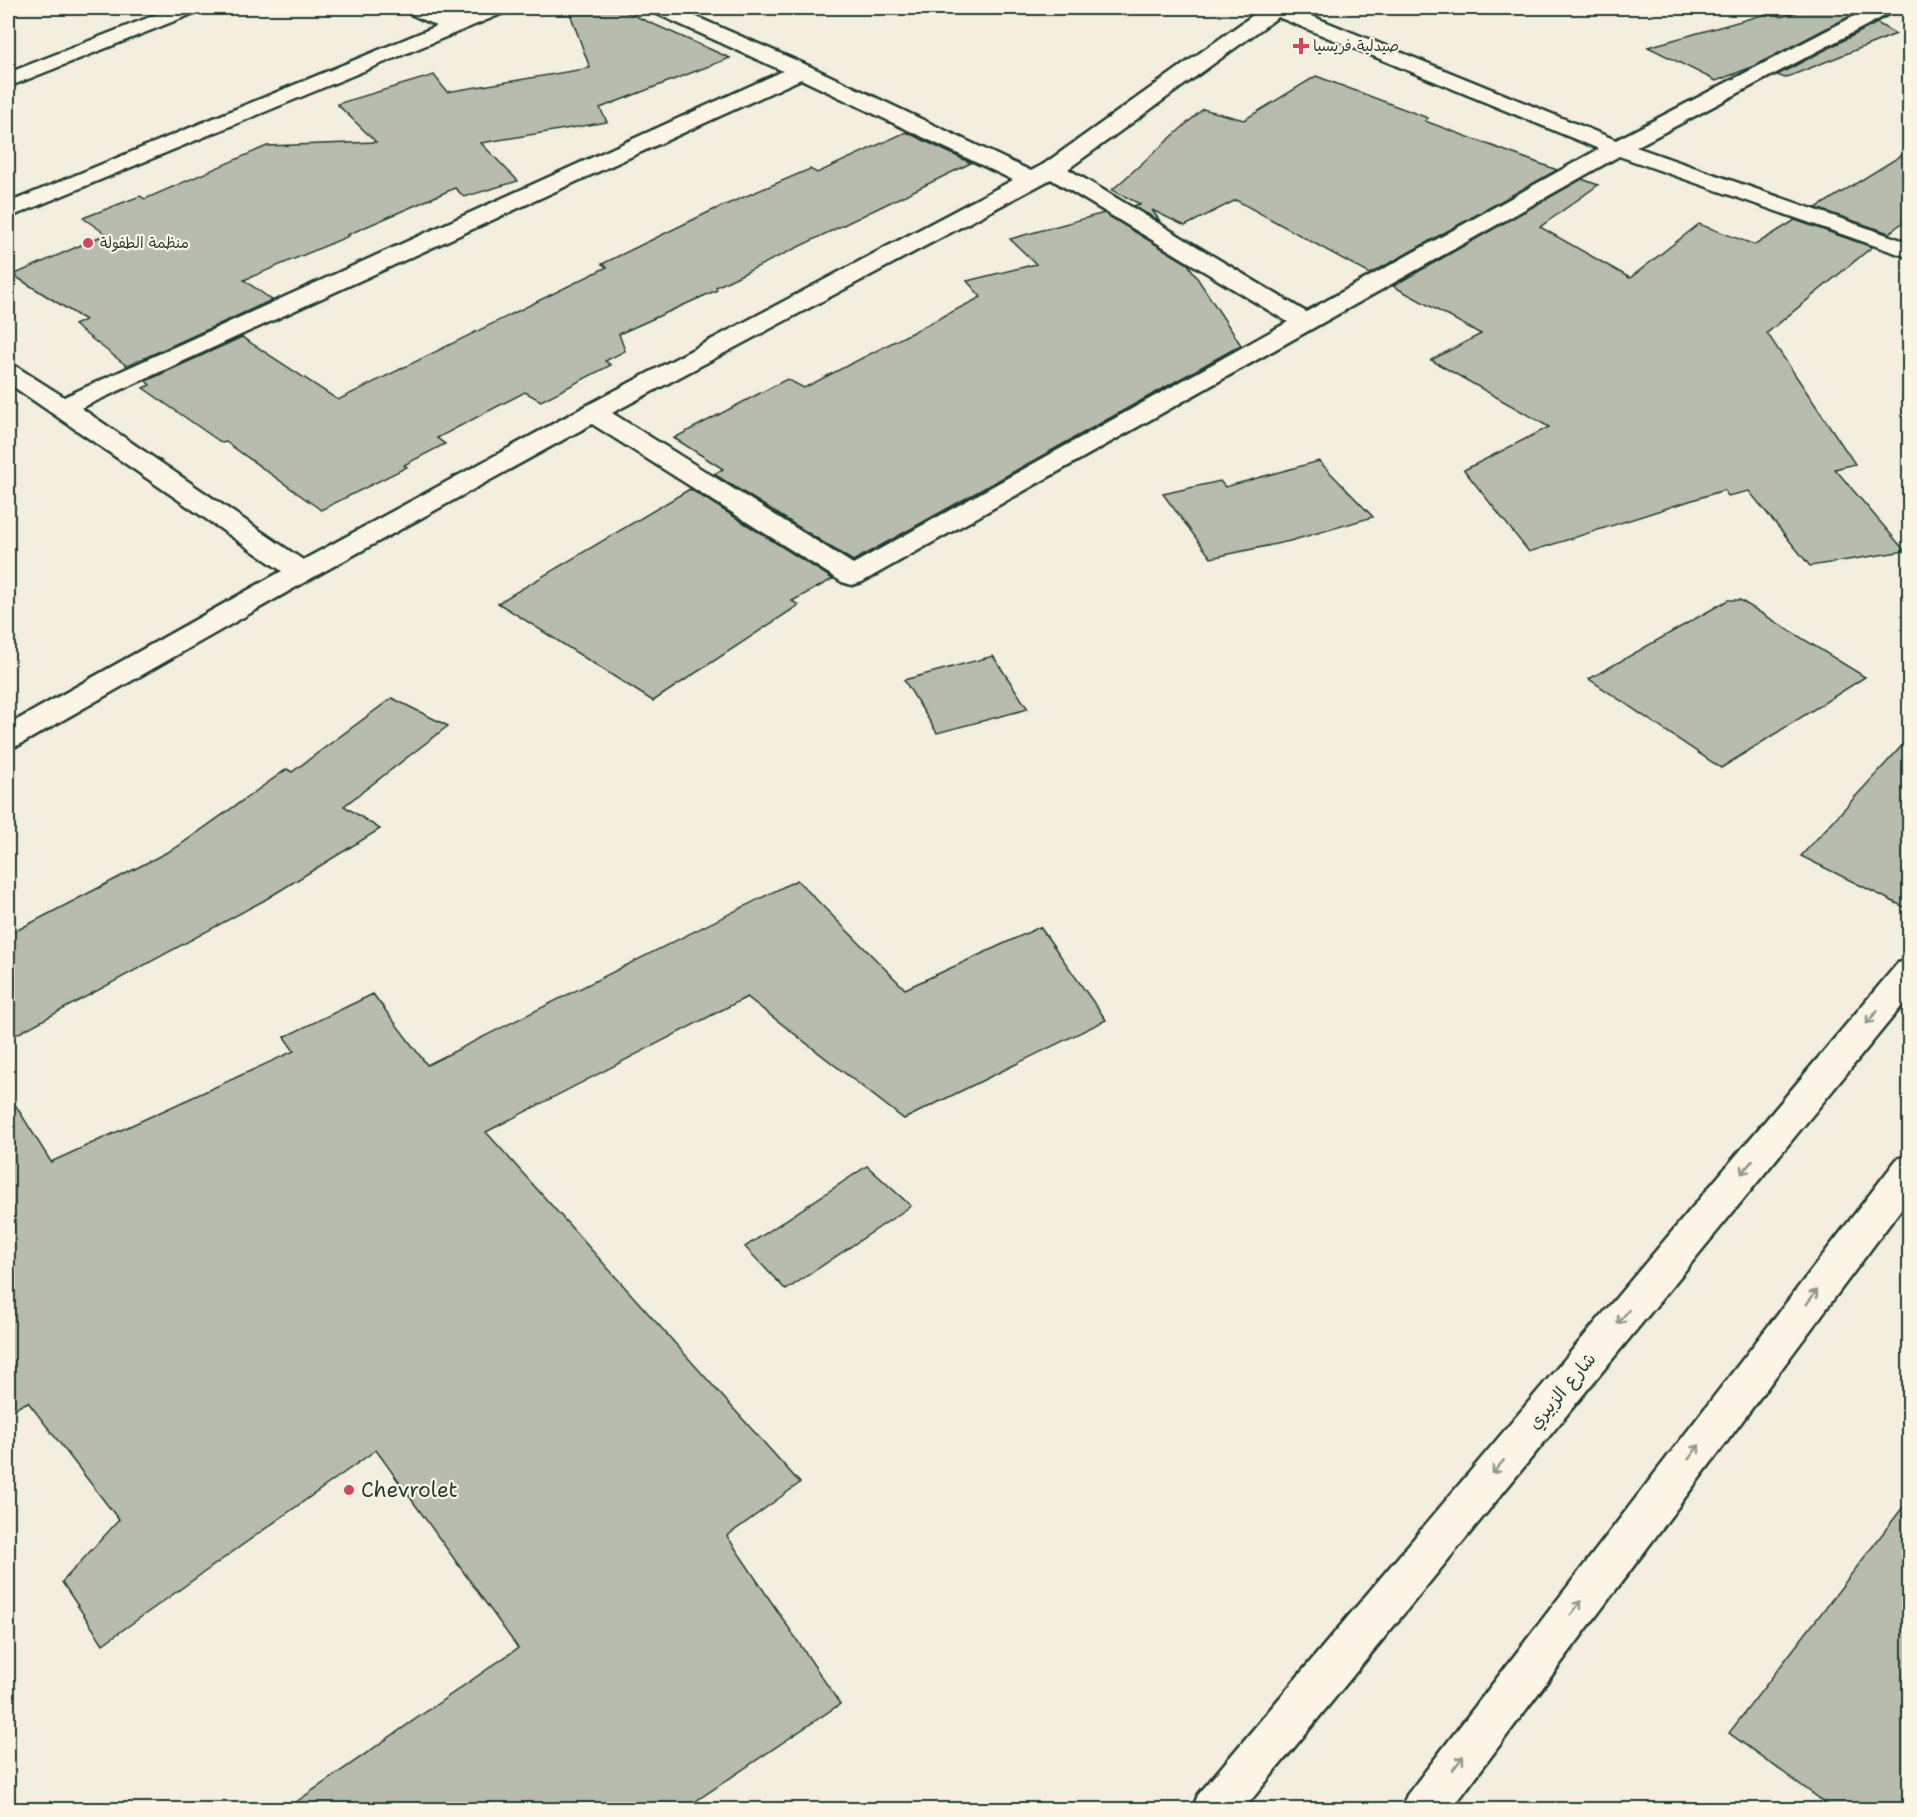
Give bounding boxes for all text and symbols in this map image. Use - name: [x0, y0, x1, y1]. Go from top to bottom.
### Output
- place label: صيدلية فريسيا: [1313, 36, 1399, 56]
- marker: صيدلية فريسيا: [1294, 39, 1308, 53]
- place label: منظمة الطفولة: [100, 233, 189, 253]
- marker: منظمة الطفولة: [81, 236, 95, 250]
- one-way arrow: [1865, 1009, 1879, 1024]
- one-way arrow: [1741, 1159, 1754, 1175]
- one-way arrow: [1806, 1290, 1819, 1306]
- one-way arrow: [1616, 1309, 1629, 1325]
- street label: شارع الزبيري: [1523, 1348, 1602, 1435]
- one-way arrow: [1688, 1445, 1701, 1461]
- one-way arrow: [1491, 1459, 1505, 1474]
- place label: Chevrolet: [361, 1476, 458, 1504]
- marker: Chevrolet: [342, 1483, 356, 1497]
- one-way arrow: [1570, 1600, 1583, 1616]
- one-way arrow: [1452, 1755, 1465, 1771]

